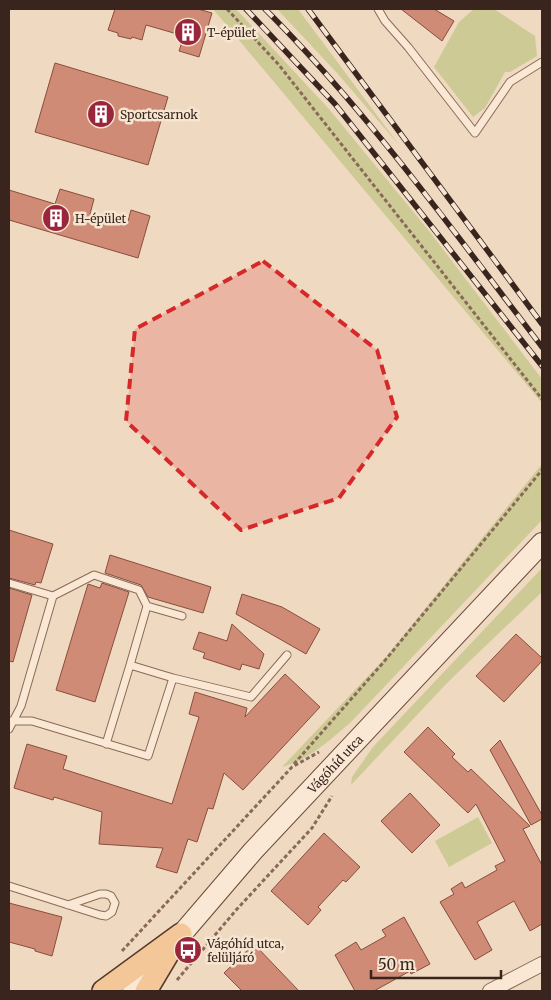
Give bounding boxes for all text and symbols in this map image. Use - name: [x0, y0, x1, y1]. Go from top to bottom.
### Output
- building icon: T-épület: [173, 17, 203, 47]
- place label: T-épület: [207, 25, 256, 40]
- building icon: Sportcsarnok: [86, 99, 116, 129]
- place label: Sportcsarnok: [120, 107, 198, 122]
- building icon: H-épület: [41, 203, 71, 233]
- place label: H-épület: [75, 211, 126, 226]
- street label: Vágóhíd utca: [303, 731, 366, 797]
- bus stop icon: Vágóhíd utca, felüljáró: [173, 935, 203, 965]
- place label: Vágóhíd utca, felüljáró: [206, 936, 284, 965]
- scale bar: [371, 948, 501, 980]
- text: 50 m: [378, 955, 415, 974]

